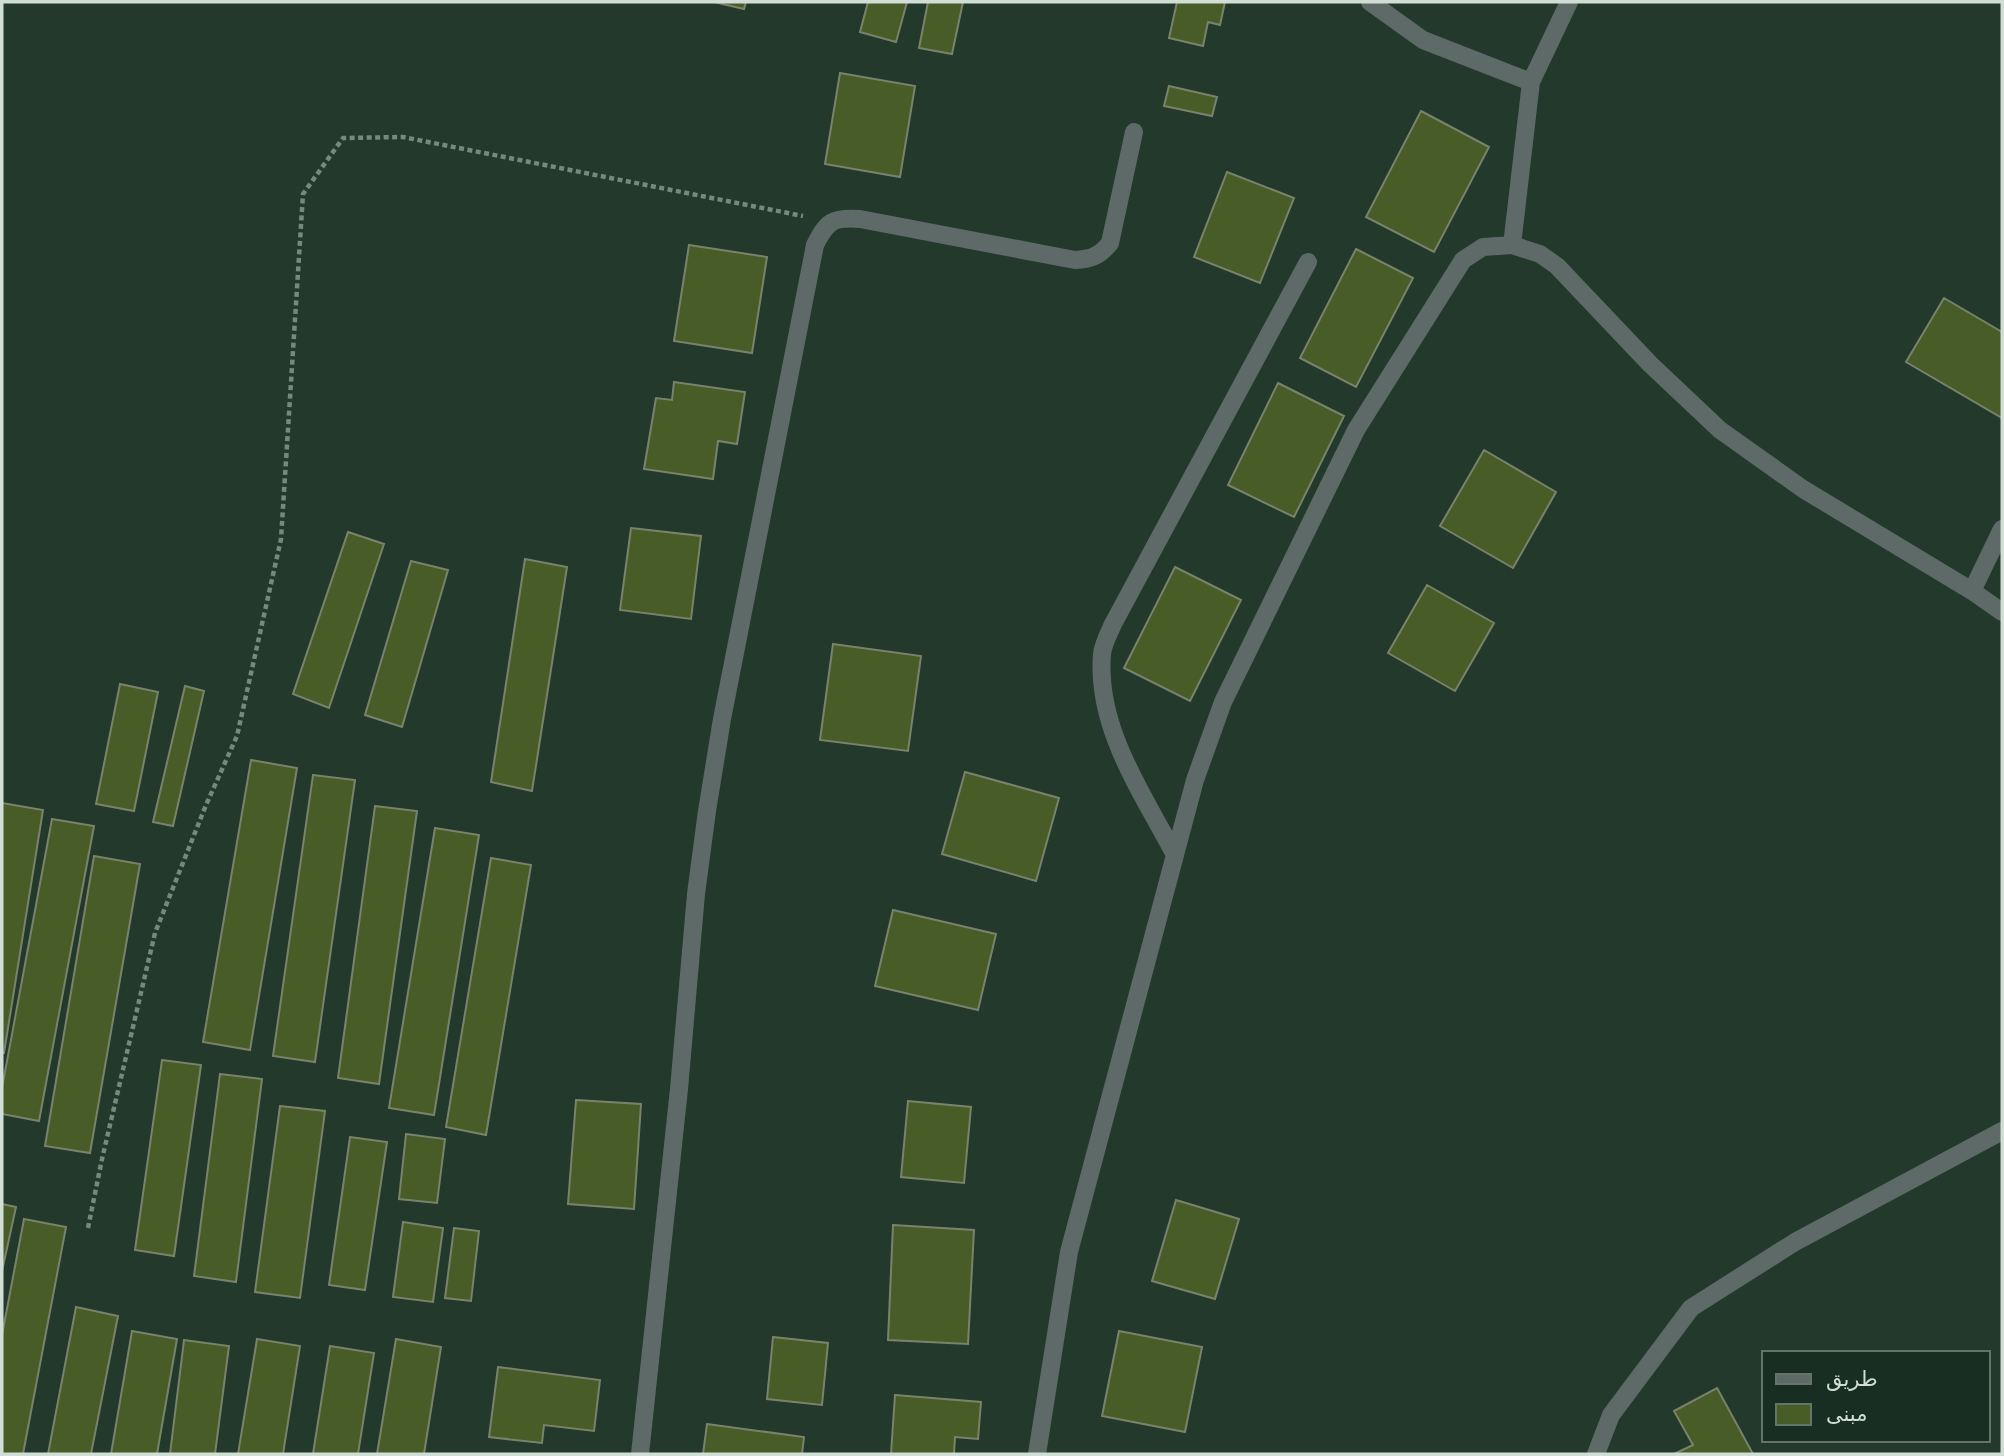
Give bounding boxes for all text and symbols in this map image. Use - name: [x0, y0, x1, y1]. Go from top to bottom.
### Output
- legend: [1762, 1351, 1990, 1442]
- text: طريق: [1826, 1367, 1878, 1391]
- text: مبنى: [1826, 1402, 1867, 1426]

